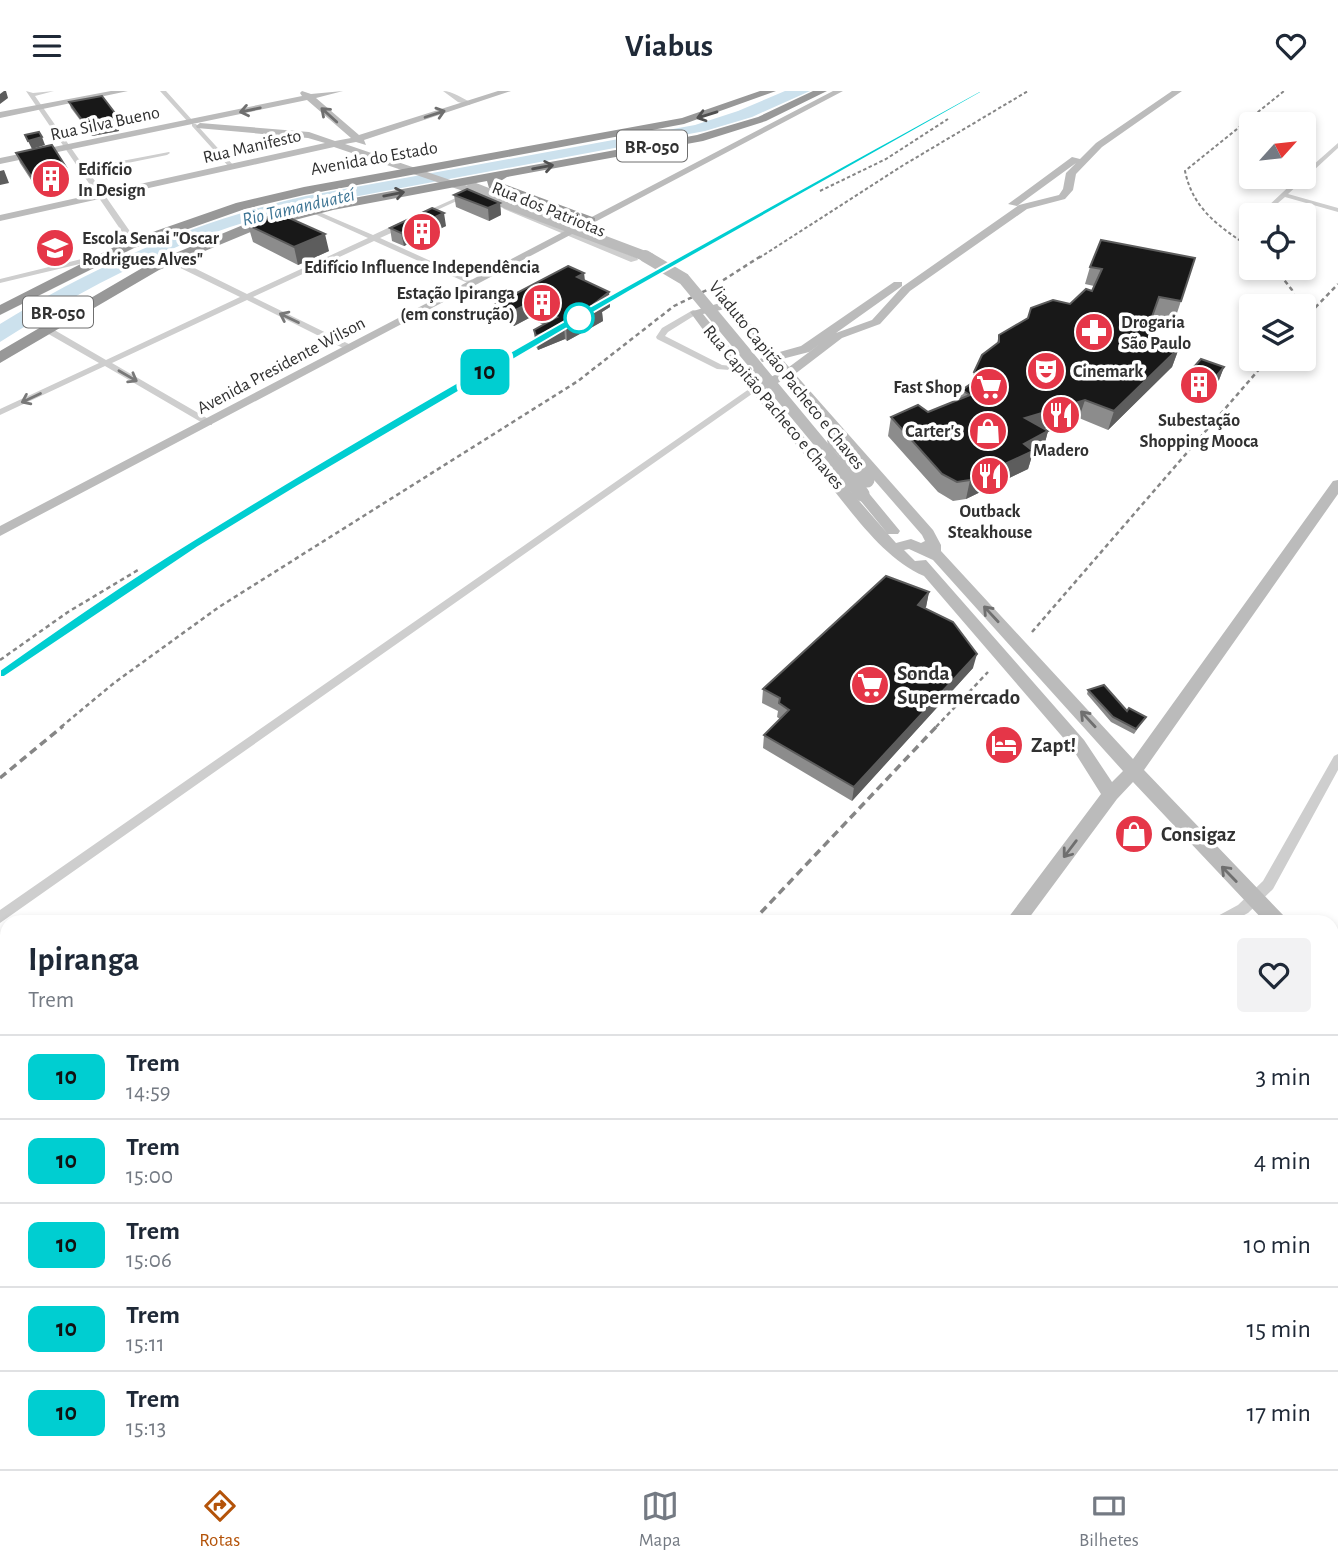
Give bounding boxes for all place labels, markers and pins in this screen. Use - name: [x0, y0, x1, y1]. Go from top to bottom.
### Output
- building icon: Edifício In Design: [30, 158, 72, 200]
- place label: Edifício In Design: [78, 161, 146, 200]
- building icon: Edifício Influence Independência: [401, 211, 443, 253]
- school or university icon: Escola Senai "Oscar Rodrigues Alves": [34, 227, 76, 269]
- place label: Escola Senai "Oscar Rodrigues Alves": [82, 230, 220, 269]
- place label: Edifício Influence Independência: [304, 259, 540, 277]
- building icon: Estação Ipiranga (em construção): [521, 282, 563, 324]
- place label: Estação Ipiranga (em construção): [396, 285, 515, 324]
- unlabelled marker: [564, 303, 594, 333]
- pharmacy icon: Drogaria São Paulo: [1073, 311, 1115, 353]
- place label: Drogaria São Paulo: [1121, 314, 1191, 353]
- theatre icon: Cinemark: [1025, 350, 1067, 392]
- place label: Cinemark: [1073, 363, 1143, 381]
- building icon: Subestação Shopping Mooca: [1178, 364, 1220, 406]
- supermarket icon: Fast Shop: [968, 366, 1010, 408]
- place label: Fast Shop: [893, 379, 962, 397]
- restaurant icon: Madero: [1040, 394, 1082, 436]
- shop icon: Carter's: [967, 410, 1009, 452]
- place label: Subestação Shopping Mooca: [1139, 412, 1259, 451]
- place label: Carter's: [905, 423, 961, 441]
- place label: Madero: [1033, 442, 1089, 460]
- restaurant icon: Outback Steakhouse: [969, 455, 1011, 497]
- place label: Outback Steakhouse: [948, 503, 1032, 542]
- place label: Sonda Supermercado: [897, 663, 1020, 708]
- supermarket icon: Sonda Supermercado: [849, 664, 891, 706]
- hotel icon: Zapt!: [983, 724, 1025, 766]
- place label: Zapt!: [1031, 735, 1076, 756]
- shop icon: Consigaz: [1113, 813, 1155, 855]
- place label: Consigaz: [1161, 824, 1236, 845]

